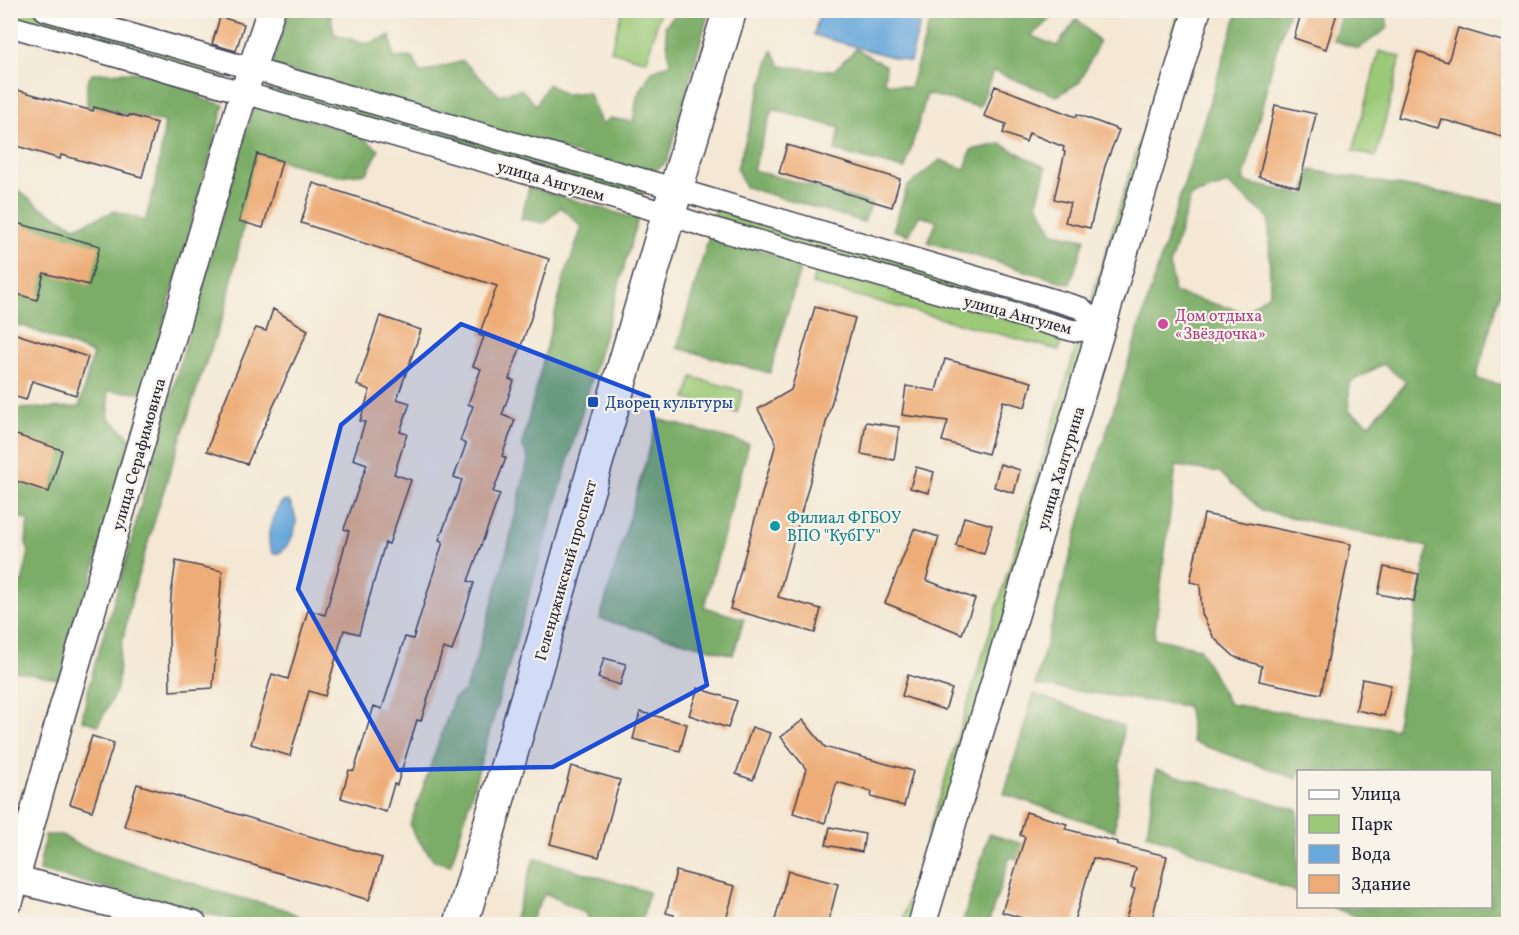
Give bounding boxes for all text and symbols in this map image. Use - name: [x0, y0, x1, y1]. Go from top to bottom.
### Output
- street label: улица Ангулем: [494, 156, 607, 208]
- street label: улица Ангулем: [961, 291, 1074, 341]
- place label: Дом отдыха «Звёздочка»: [1175, 306, 1266, 346]
- marker: Дом отдыха «Звёздочка»: [1156, 317, 1170, 331]
- street label: улица Серафимовича: [108, 376, 172, 533]
- place label: Дворец культуры: [605, 393, 733, 415]
- marker: Дворец культуры: [586, 395, 600, 409]
- street label: улица Халтурина: [1033, 404, 1091, 533]
- street label: Геленджикский проспект: [531, 478, 603, 664]
- place label: Филиал ФГБОУ ВПО "КубГУ": [787, 508, 902, 548]
- marker: Филиал ФГБОУ ВПО "КубГУ": [768, 519, 782, 533]
- legend: [1297, 770, 1492, 908]
- text: Улица: [1351, 783, 1401, 808]
- text: Парк: [1351, 813, 1393, 838]
- text: Вода: [1351, 843, 1391, 868]
- text: Здание: [1351, 873, 1411, 898]

